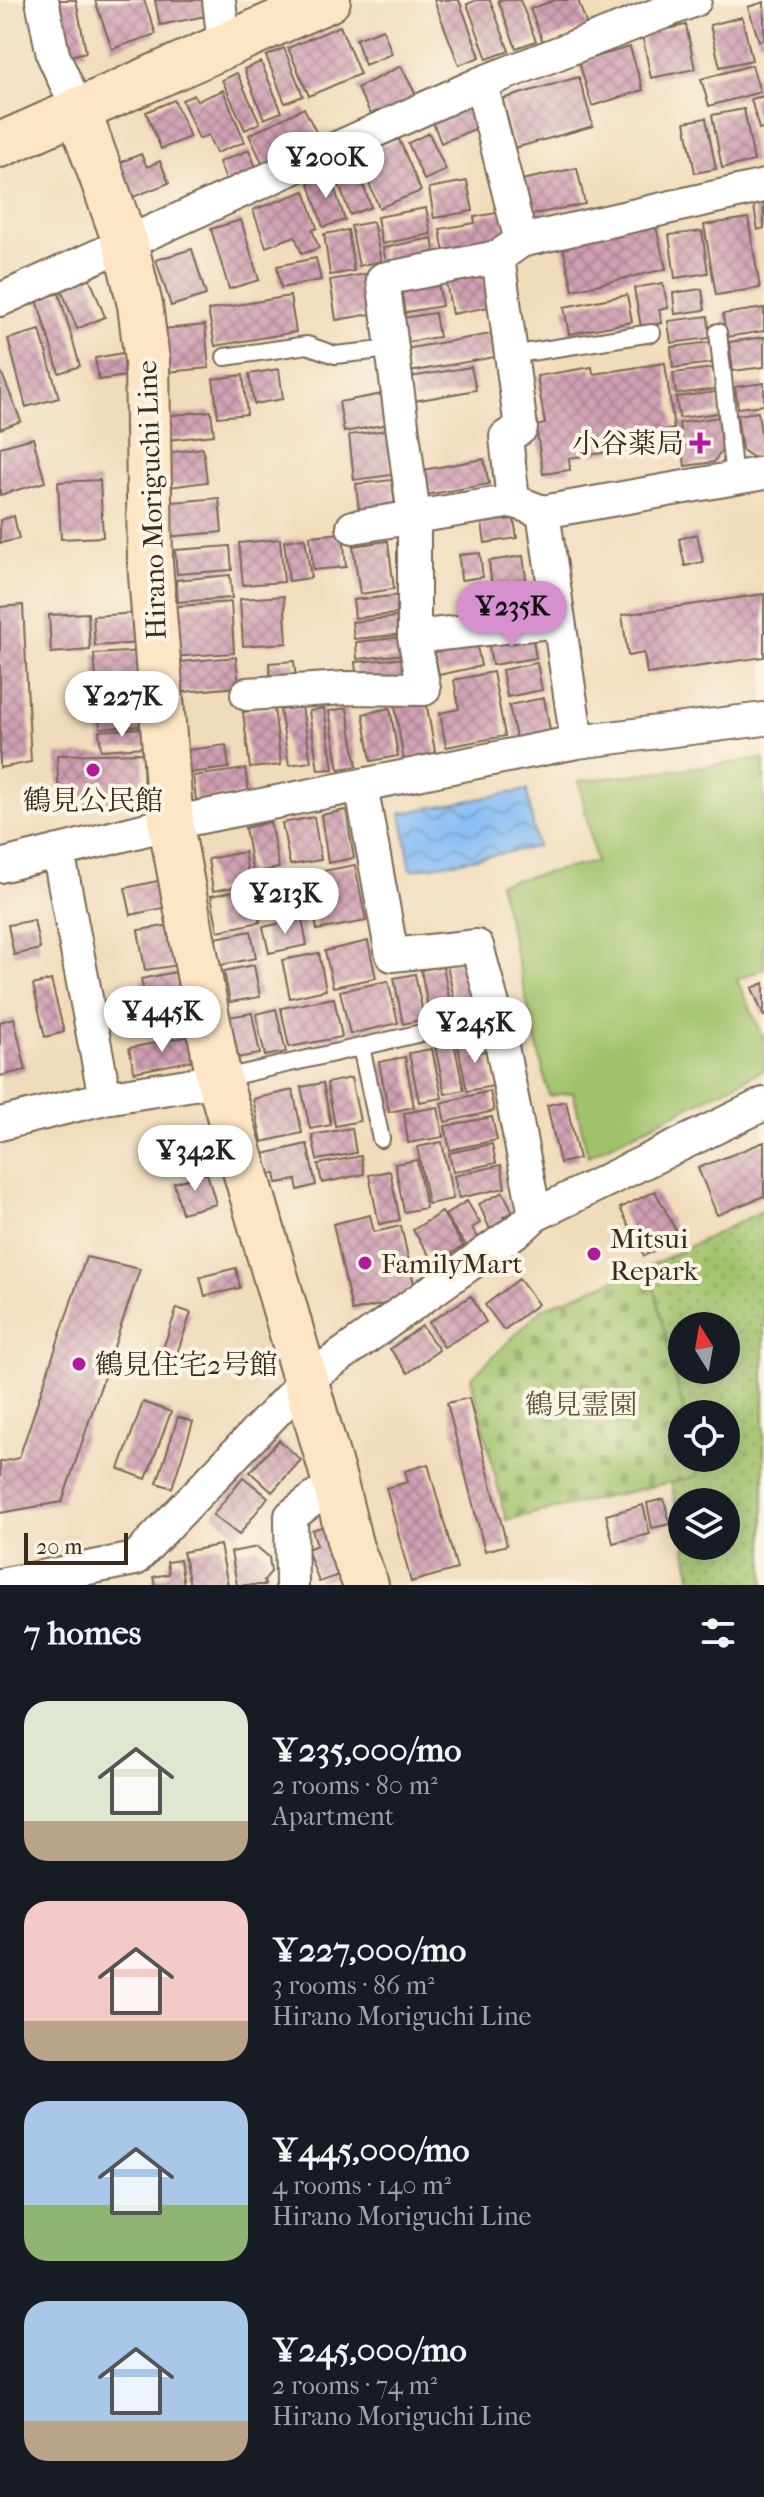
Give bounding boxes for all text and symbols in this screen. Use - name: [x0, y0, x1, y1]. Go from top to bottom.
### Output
- pin: ¥200K: [270, 132, 382, 200]
- text: ¥200K: [285, 142, 367, 173]
- street label: Hirano Moriguchi Line: [130, 360, 173, 640]
- place label: 小谷薬局: [572, 427, 684, 460]
- marker: 小谷薬局: [691, 434, 709, 452]
- pin: ¥235K: [456, 581, 568, 649]
- text: ¥235K: [475, 591, 549, 622]
- pin: ¥227K: [66, 671, 178, 739]
- text: ¥227K: [83, 681, 161, 712]
- marker: 鶴見公民館: [84, 761, 102, 779]
- place label: 鶴見公民館: [23, 784, 163, 817]
- pin: ¥213K: [229, 868, 341, 936]
- text: ¥213K: [249, 878, 321, 909]
- pin: ¥445K: [106, 986, 218, 1054]
- text: ¥445K: [122, 996, 202, 1027]
- pin: ¥245K: [419, 997, 531, 1065]
- text: ¥245K: [436, 1007, 514, 1038]
- pin: ¥342K: [139, 1125, 251, 1193]
- text: ¥342K: [156, 1135, 234, 1166]
- place label: Mitsui Repark: [610, 1222, 699, 1287]
- marker: Mitsui Repark: [585, 1245, 603, 1263]
- place label: FamilyMart: [381, 1247, 523, 1280]
- marker: FamilyMart: [356, 1254, 374, 1272]
- north arrow: [668, 1312, 740, 1384]
- map controls: [668, 1312, 740, 1560]
- place label: 鶴見住宅2号館: [95, 1348, 277, 1381]
- marker: 鶴見住宅2号館: [70, 1355, 88, 1373]
- park label: 鶴見霊園: [525, 1388, 637, 1421]
- button: locate: [668, 1400, 740, 1472]
- button: layers: [668, 1488, 740, 1560]
- scale bar: [24, 1529, 128, 1565]
- text: 20 m: [36, 1534, 82, 1560]
- icon: filters: [696, 1611, 740, 1655]
- text: 7 homes: [24, 1613, 141, 1653]
- text: ¥235,000/mo: [272, 1730, 462, 1770]
- icon: home: [88, 1733, 184, 1829]
- text: 2 rooms · 80 m²: [272, 1770, 438, 1801]
- text: Apartment: [272, 1801, 394, 1832]
- text: ¥227,000/mo: [272, 1930, 466, 1970]
- icon: home: [88, 1933, 184, 2029]
- text: 3 rooms · 86 m²: [272, 1970, 435, 2001]
- text: Hirano Moriguchi Line: [272, 2001, 531, 2032]
- text: ¥445,000/mo: [272, 2130, 470, 2170]
- icon: home: [88, 2133, 184, 2229]
- text: 4 rooms · 140 m²: [272, 2170, 451, 2201]
- text: Hirano Moriguchi Line: [272, 2201, 531, 2232]
- text: ¥245,000/mo: [272, 2330, 467, 2370]
- icon: home: [88, 2333, 184, 2429]
- text: 2 rooms · 74 m²: [272, 2370, 437, 2401]
- text: Hirano Moriguchi Line: [272, 2401, 531, 2432]

